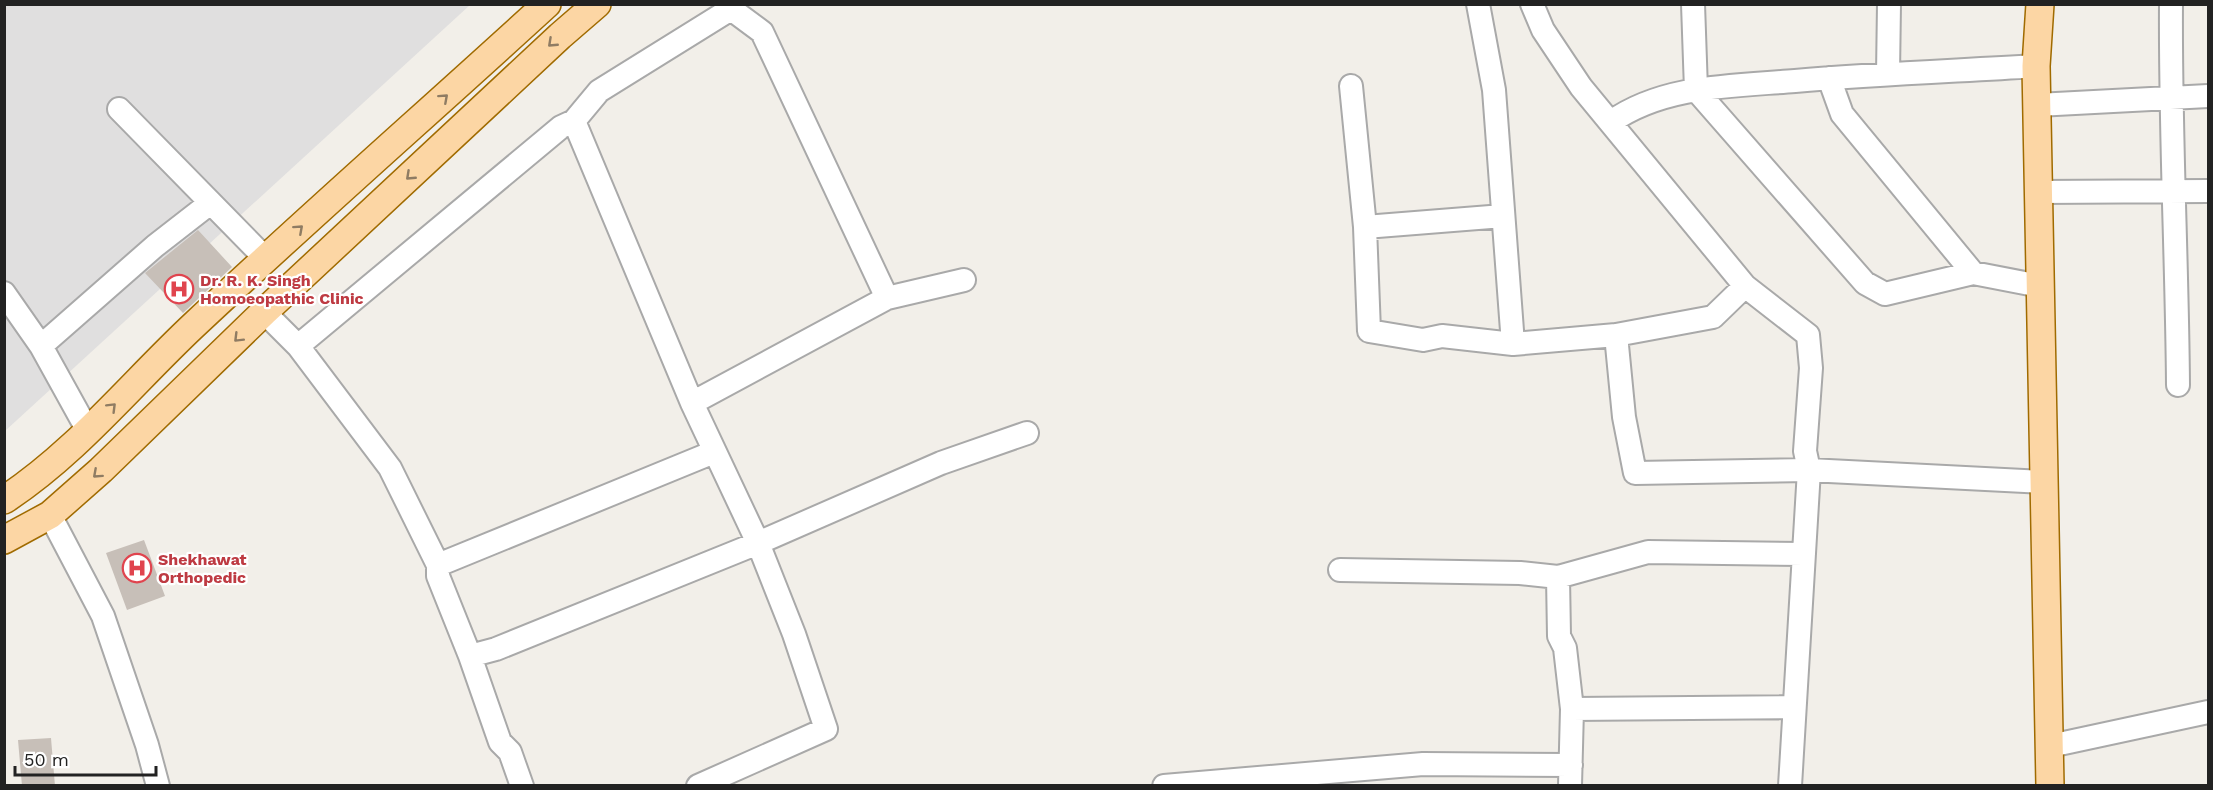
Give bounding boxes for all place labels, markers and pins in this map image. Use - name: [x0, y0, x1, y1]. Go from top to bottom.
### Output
- place label: Dr. R. K. Singh Homoeopathic Clinic: [200, 271, 364, 308]
- hospital icon: Dr. R. K. Singh Homoeopathic Clinic: [163, 273, 195, 305]
- place label: Shekhawat Orthopedic: [158, 550, 247, 587]
- hospital icon: Shekhawat Orthopedic: [121, 552, 153, 584]

